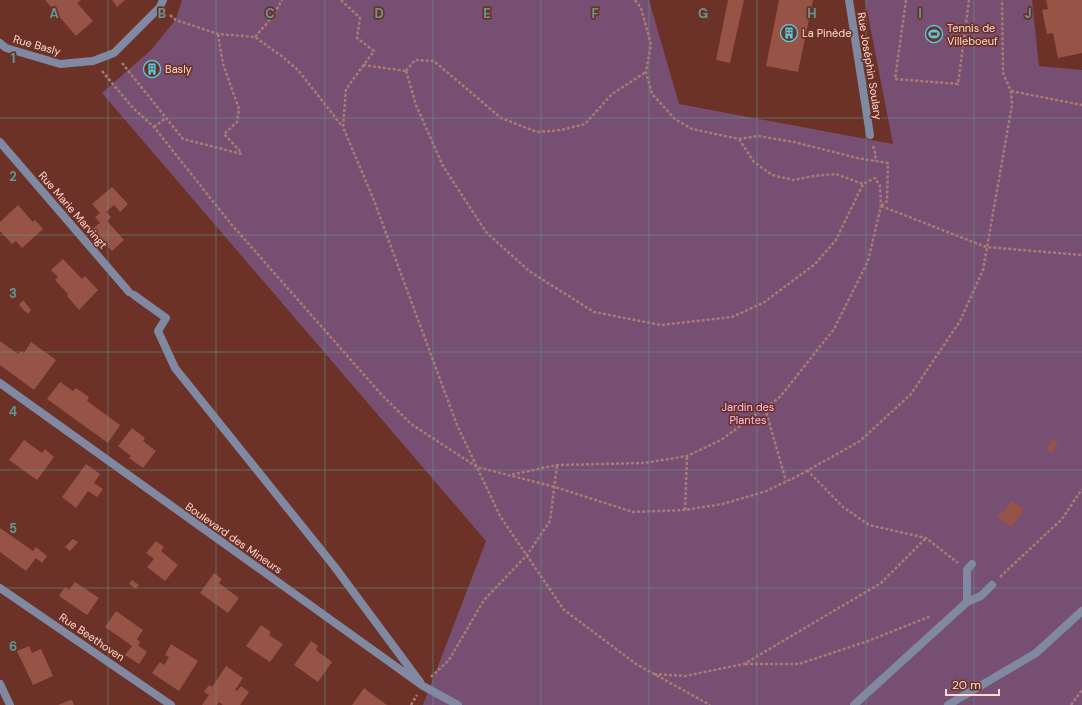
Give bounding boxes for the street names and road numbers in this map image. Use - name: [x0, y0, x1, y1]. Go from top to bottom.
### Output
- street label: Rue Joséphin Soulary: [855, 11, 885, 121]
- street label: Rue Basly: [12, 32, 62, 58]
- street label: Rue Marie Marvingt: [36, 169, 110, 251]
- street label: Boulevard des Mineurs: [183, 499, 285, 577]
- street label: Rue Beethoven: [57, 610, 127, 664]

